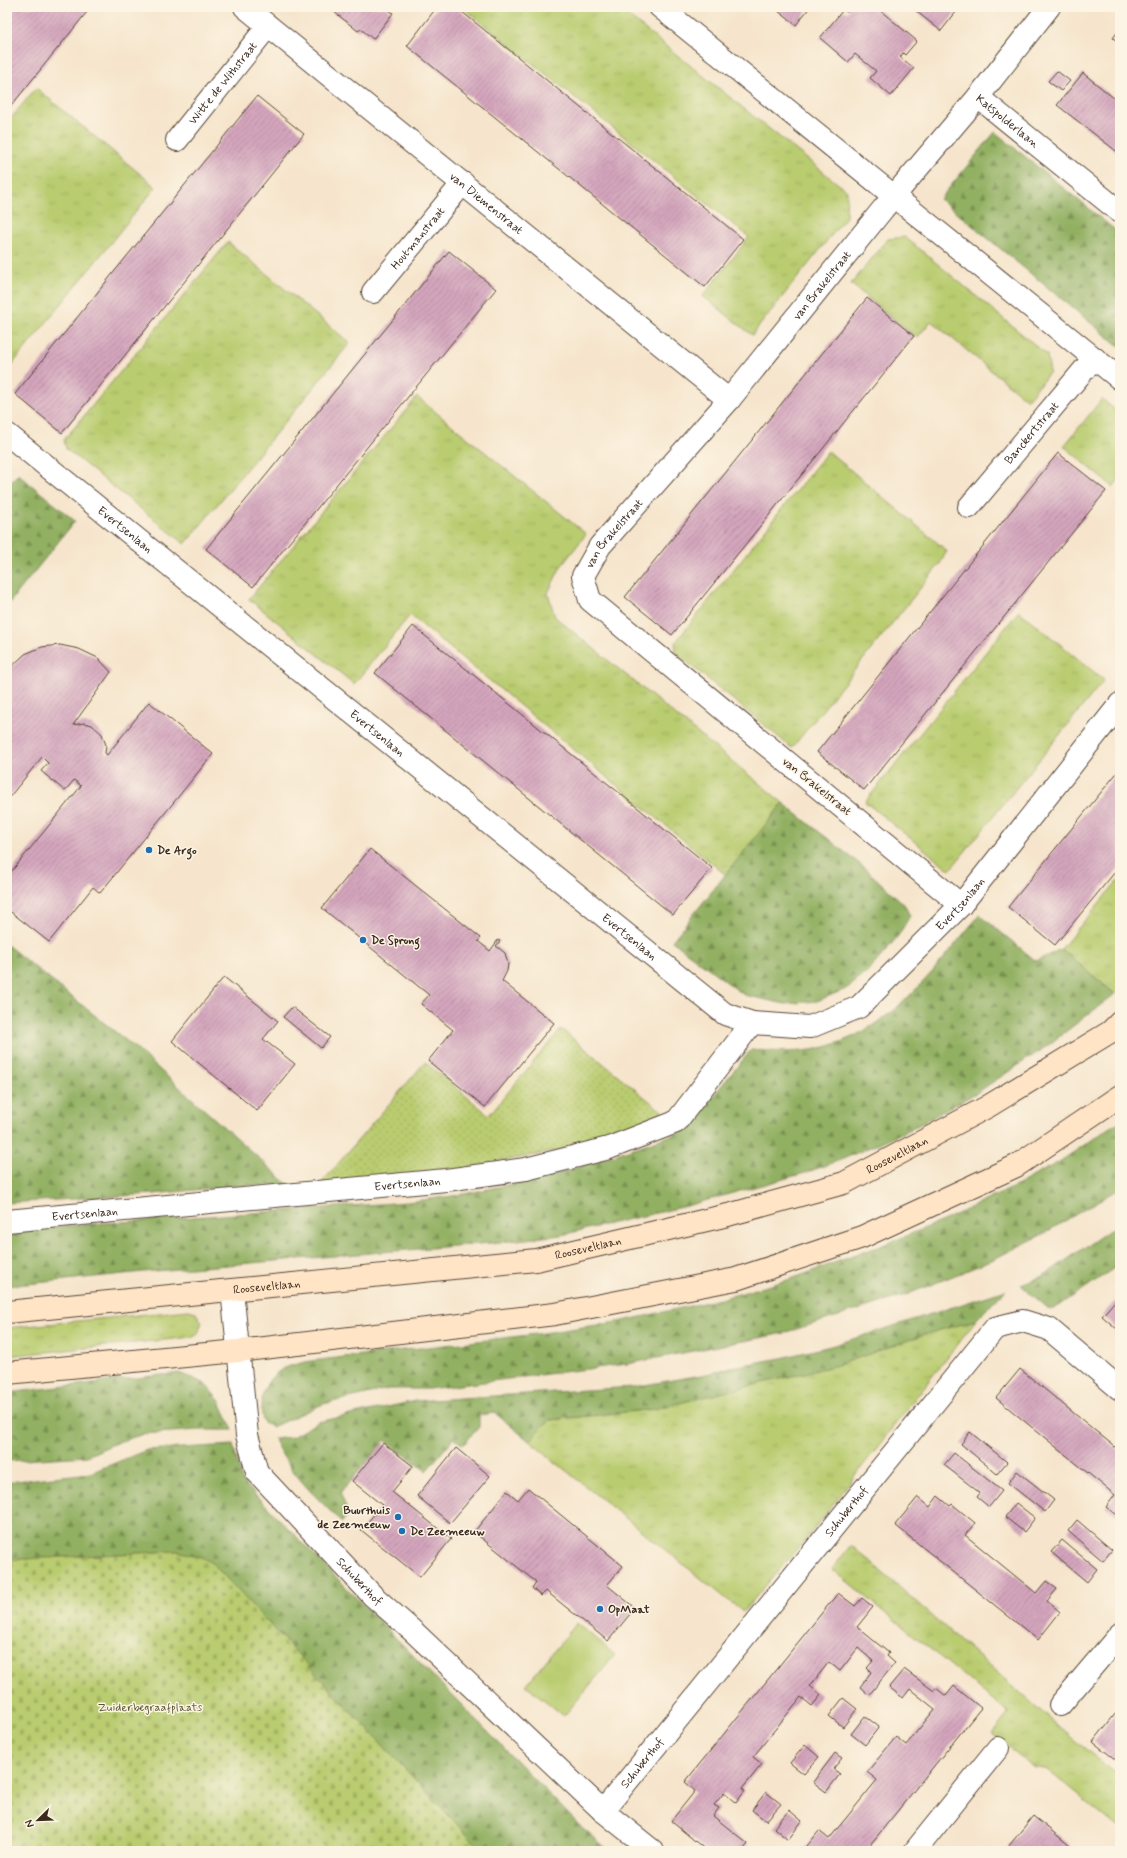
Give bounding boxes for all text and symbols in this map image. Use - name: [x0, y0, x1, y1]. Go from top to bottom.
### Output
- street label: Witte de Withstraat: [185, 39, 262, 128]
- street label: Katspolderlaan: [972, 91, 1042, 153]
- street label: van Diemenstraat: [446, 169, 526, 239]
- street label: Houtmanstraat: [388, 204, 449, 273]
- street label: van Brakelstraat: [789, 247, 856, 324]
- street label: Banckertstraat: [1001, 398, 1063, 468]
- street label: van Brakelstraat: [582, 495, 647, 572]
- street label: Evertsenlaan: [94, 503, 156, 557]
- street label: Evertsenlaan: [346, 707, 408, 761]
- street label: van Brakelstraat: [778, 754, 855, 820]
- place label: De Argo: [157, 843, 197, 860]
- marker: De Argo: [144, 845, 154, 855]
- street label: Evertsenlaan: [933, 874, 989, 935]
- street label: Evertsenlaan: [598, 910, 660, 965]
- place label: De Sprong: [371, 933, 420, 950]
- marker: De Sprong: [358, 935, 368, 945]
- street label: Rooseveltlaan: [864, 1133, 931, 1179]
- street label: Evertsenlaan: [374, 1174, 441, 1196]
- street label: Evertsenlaan: [51, 1204, 119, 1226]
- street label: Rooseveltlaan: [554, 1233, 623, 1264]
- street label: Rooseveltlaan: [232, 1276, 301, 1299]
- street label: Schuberthof: [822, 1483, 872, 1541]
- place label: Buurthuis de Zeemeeuw: [318, 1503, 391, 1533]
- marker: Buurthuis de Zeemeeuw: [393, 1512, 403, 1522]
- place label: De Zeemeeuw: [410, 1524, 485, 1540]
- marker: De Zeemeeuw: [397, 1526, 407, 1536]
- street label: Schuberthof: [332, 1554, 386, 1610]
- place label: OpMaat: [608, 1602, 650, 1618]
- marker: OpMaat: [595, 1604, 605, 1614]
- park label: Zuiderbegraafplaats: [98, 1700, 203, 1716]
- street label: Schuberthof: [617, 1735, 668, 1792]
- north arrow: [18, 1800, 58, 1840]
- text: N: [22, 1817, 38, 1830]

